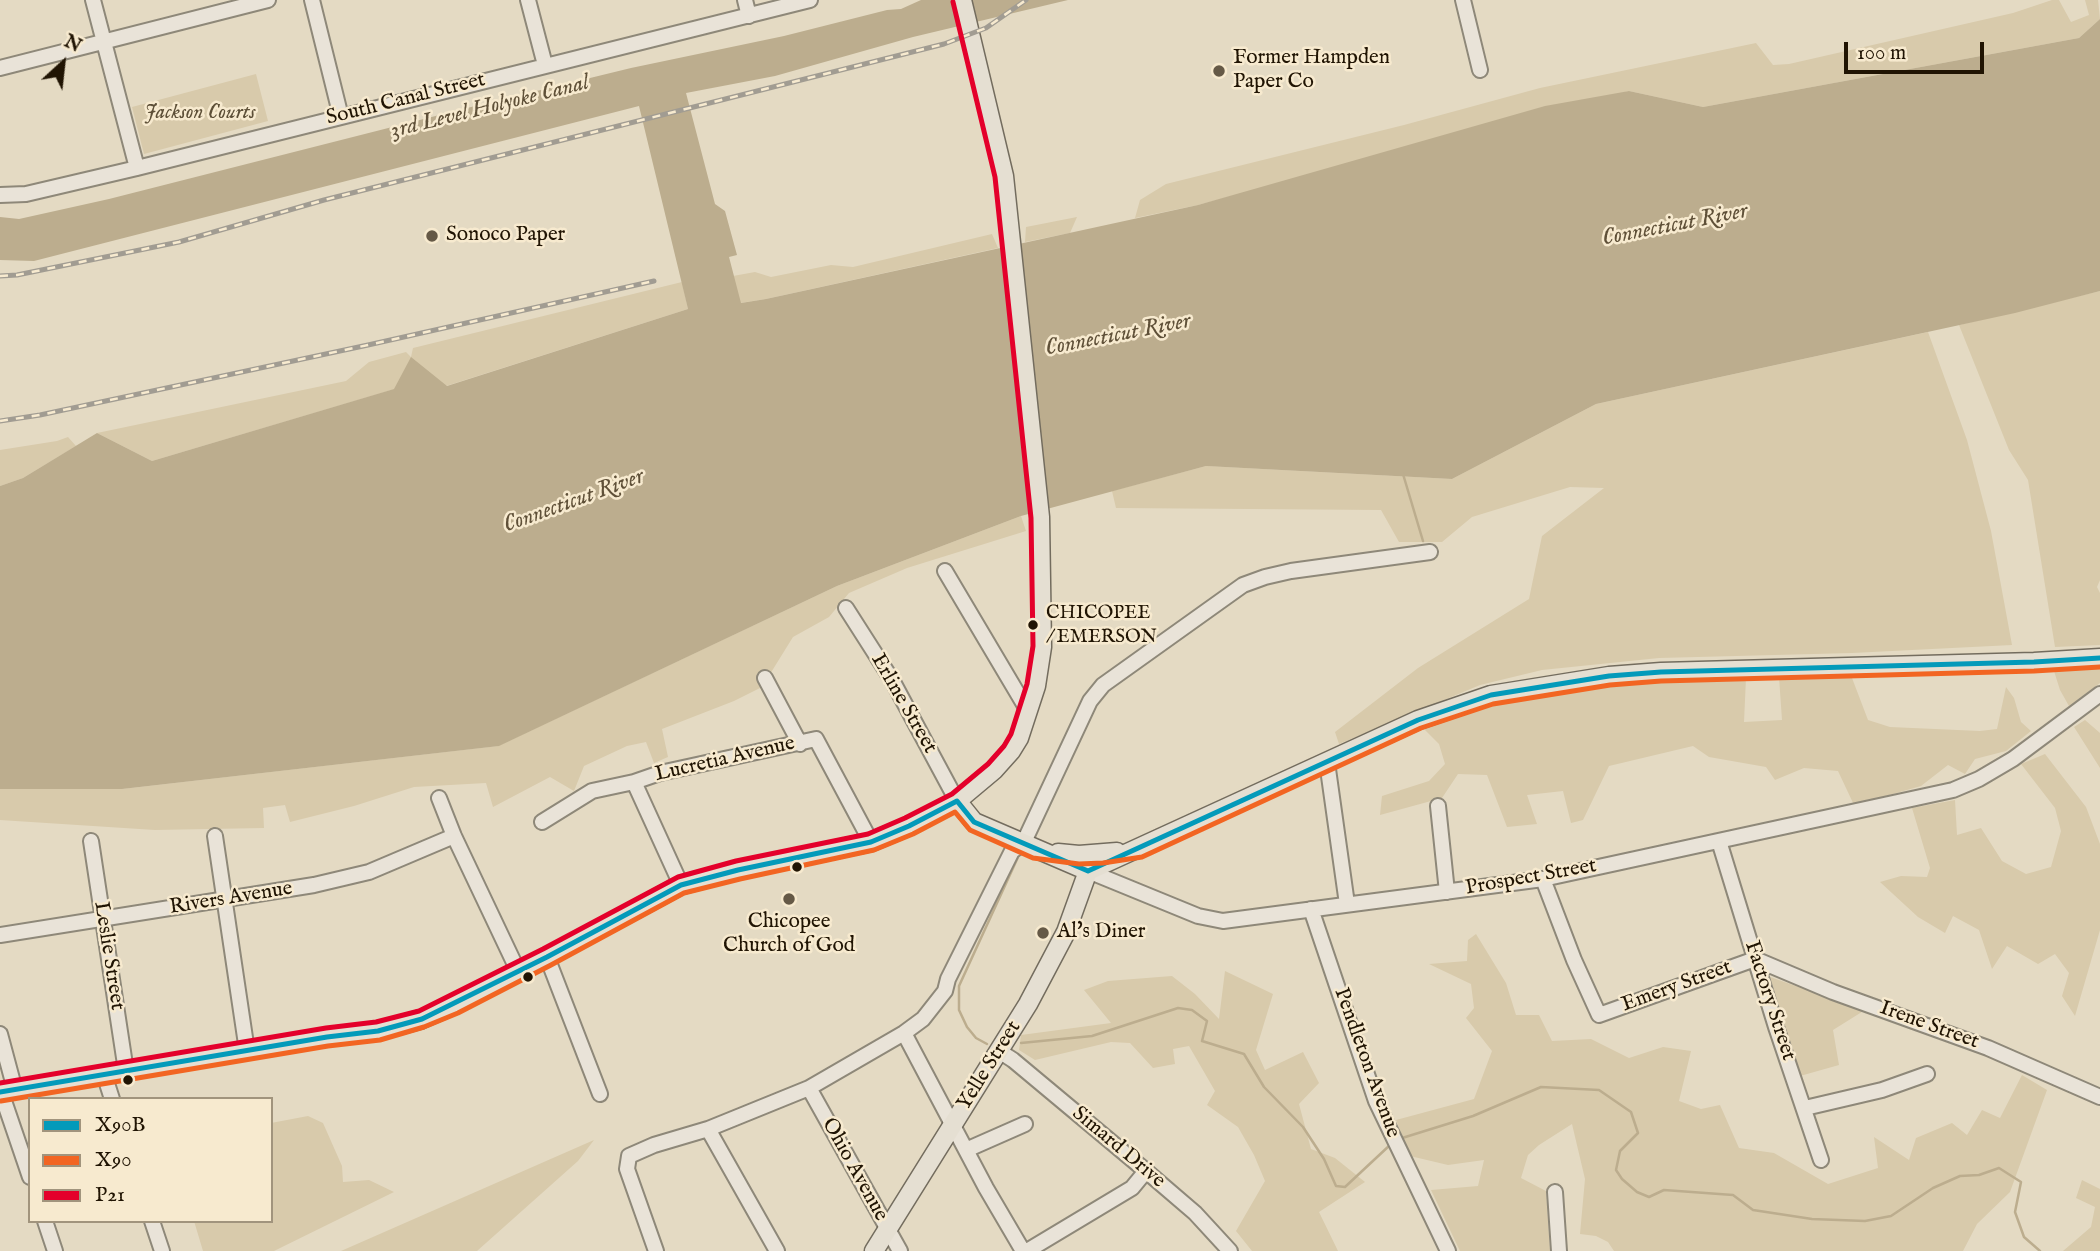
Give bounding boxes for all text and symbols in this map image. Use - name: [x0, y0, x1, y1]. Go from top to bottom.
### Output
- north arrow: [28, 28, 98, 98]
- scale bar: [1848, 28, 1988, 72]
- text: N: [60, 30, 85, 59]
- text: 100 m: [1857, 40, 1906, 67]
- place label: Former Hampden Paper Co: [1233, 46, 1390, 96]
- marker: Former Hampden Paper Co: [1211, 63, 1227, 79]
- street label: South Canal Street: [324, 68, 488, 132]
- water label: 3rd Level Holyoke Canal: [388, 70, 592, 146]
- park label: Jackson Courts: [145, 101, 255, 127]
- water label: Connecticut River: [1600, 198, 1750, 254]
- place label: Sonoco Paper: [446, 223, 565, 249]
- marker: Sonoco Paper: [424, 228, 440, 244]
- water label: Connecticut River: [1043, 308, 1193, 364]
- water label: Connecticut River: [500, 464, 648, 540]
- place label: CHICOPEE / EMERSON: [1046, 603, 1157, 647]
- marker: CHICOPEE / EMERSON: [1026, 618, 1040, 632]
- street label: Erline Street: [864, 650, 942, 758]
- street label: Lucretia Avenue: [653, 732, 797, 788]
- street label: Prospect Street: [1464, 854, 1598, 902]
- unlabelled marker: [790, 860, 804, 874]
- street label: Rivers Avenue: [168, 877, 294, 921]
- marker: Chicopee Church of God: [781, 891, 797, 907]
- street label: Leslie Street: [87, 900, 129, 1012]
- place label: Chicopee Church of God: [723, 910, 855, 960]
- place label: Al's Diner: [1057, 920, 1146, 946]
- marker: Al's Diner: [1035, 925, 1051, 941]
- street label: Factory Street: [1738, 938, 1800, 1064]
- street label: Emery Street: [1619, 955, 1735, 1019]
- unlabelled marker: [521, 970, 535, 984]
- street label: Pendleton Avenue: [1327, 985, 1405, 1141]
- street label: Irene Street: [1876, 996, 1982, 1056]
- street label: Yelle Street: [953, 1017, 1027, 1115]
- unlabelled marker: [121, 1073, 135, 1087]
- legend: [28, 1097, 273, 1223]
- street label: Simard Drive: [1066, 1102, 1170, 1194]
- text: X90B: [95, 1112, 145, 1139]
- street label: Ohio Avenue: [815, 1114, 893, 1226]
- text: X90: [95, 1147, 131, 1174]
- text: P21: [95, 1182, 125, 1209]

